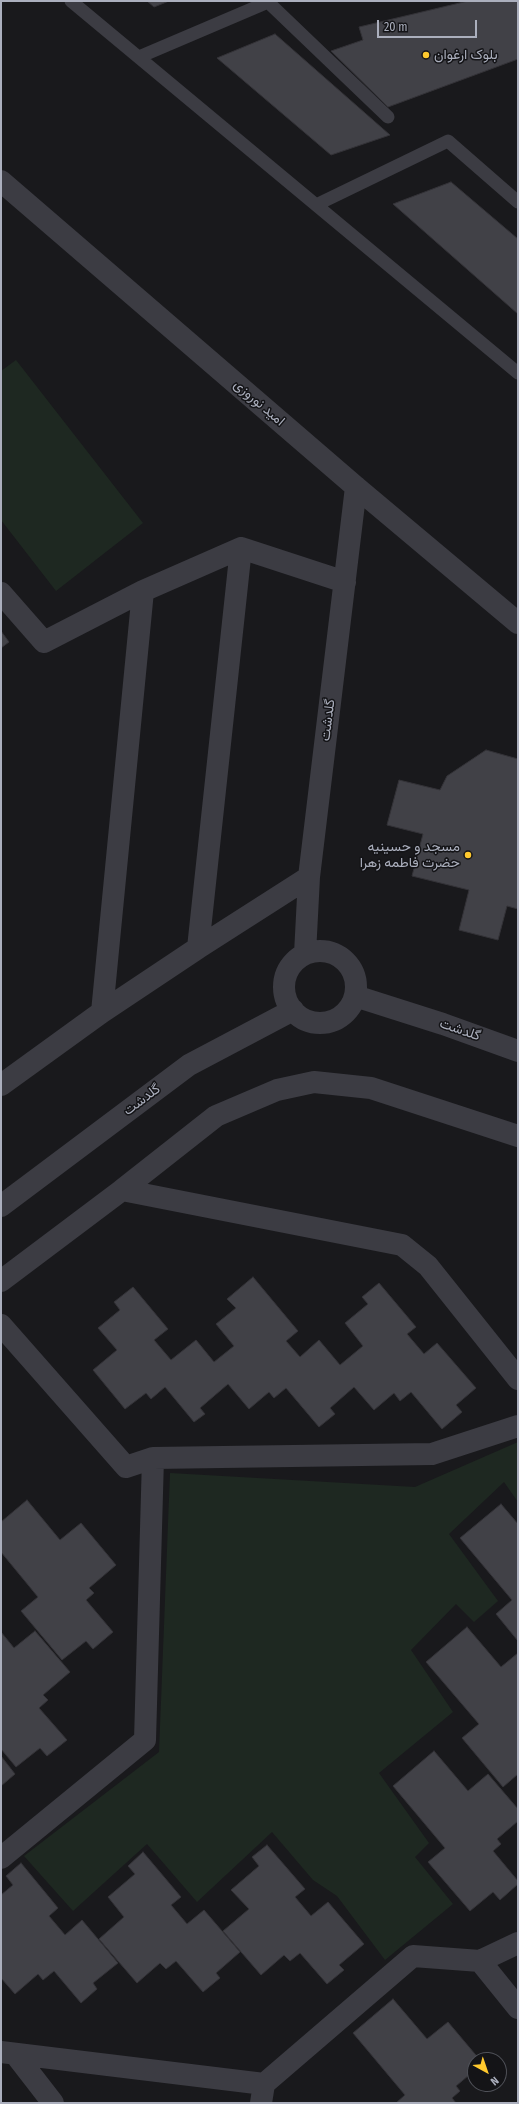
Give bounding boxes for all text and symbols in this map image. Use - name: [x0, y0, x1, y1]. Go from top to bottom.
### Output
- scale bar: [379, 12, 479, 38]
- text: 20 m: [384, 20, 408, 34]
- place label: بلوک ارغوان: [434, 47, 498, 63]
- marker: بلوک ارغوان: [421, 50, 431, 60]
- street label: امید نوروزی: [230, 376, 288, 430]
- street label: گلدشت: [317, 698, 339, 742]
- place label: مسجد و حسینیه حضرت فاطمه زهرا: [360, 839, 460, 872]
- marker: مسجد و حسینیه حضرت فاطمه زهرا: [463, 850, 473, 860]
- street label: گلدشت: [437, 1015, 483, 1045]
- street label: گلدشت: [120, 1081, 164, 1119]
- north arrow: [467, 2052, 507, 2092]
- text: N: [488, 2074, 501, 2088]

